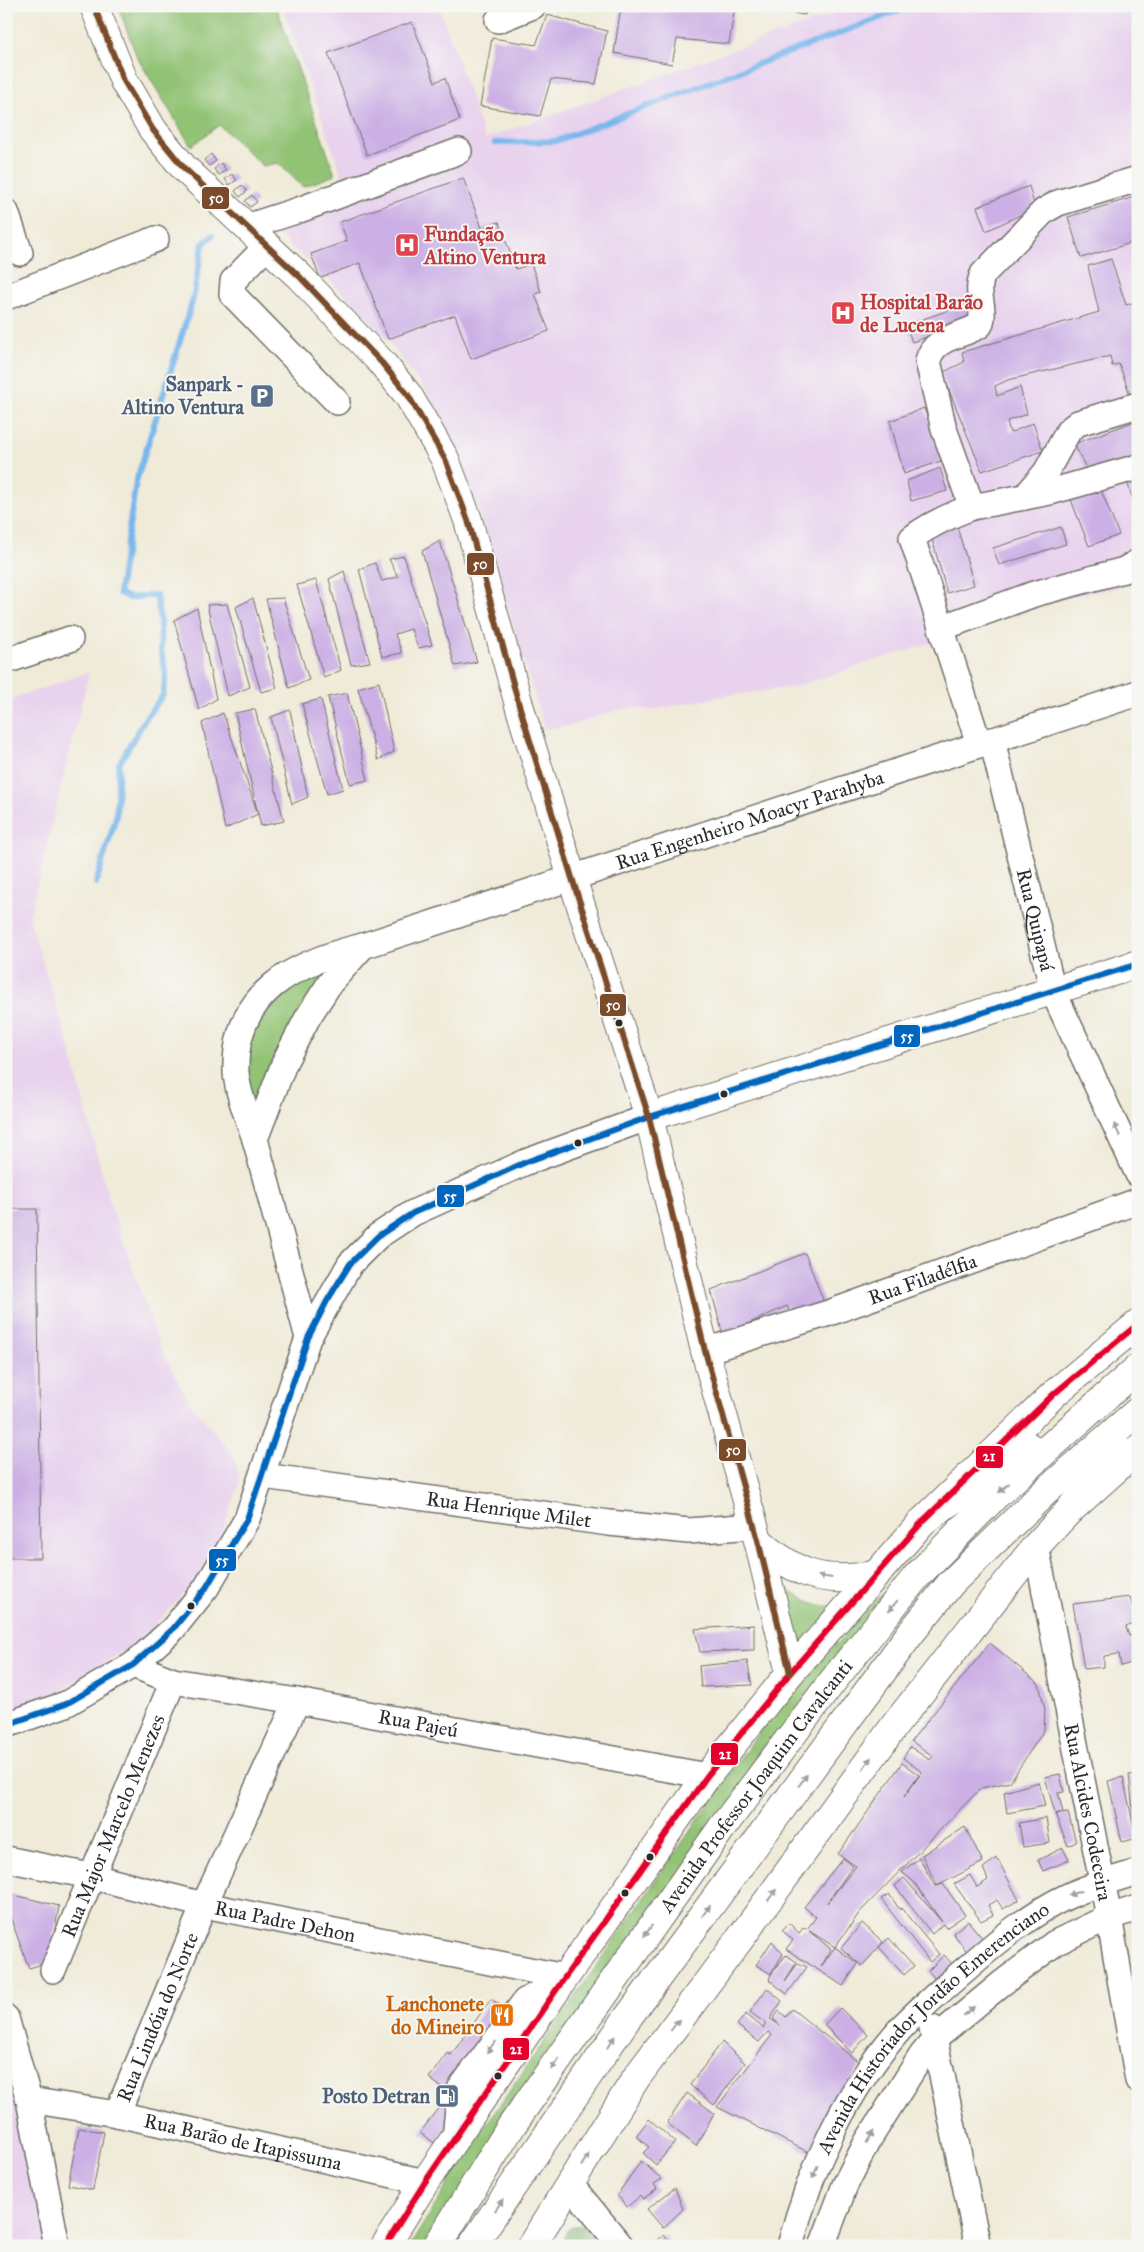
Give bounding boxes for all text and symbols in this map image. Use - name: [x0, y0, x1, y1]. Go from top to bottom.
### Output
- line badge: 50: [201, 186, 230, 210]
- text: 50: [209, 190, 223, 207]
- place label: Fundação Altino Ventura: [422, 222, 547, 269]
- hospital icon: Fundação Altino Ventura: [394, 232, 420, 258]
- place label: Hospital Barão de Lucena: [860, 290, 983, 337]
- hospital icon: Hospital Barão de Lucena: [830, 300, 856, 326]
- place label: Sanpark - Altino Ventura: [120, 372, 245, 419]
- parking icon: Sanpark - Altino Ventura: [249, 383, 275, 409]
- line badge: 50: [466, 552, 495, 576]
- text: 50: [473, 556, 487, 573]
- street label: Rua Engenheiro Moacyr Parahyba: [613, 765, 887, 875]
- street label: Rua Quipapá: [1012, 866, 1060, 974]
- line badge: 50: [599, 993, 627, 1017]
- text: 50: [606, 997, 620, 1014]
- unlabelled marker: [614, 1018, 624, 1028]
- line badge: 55: [893, 1024, 921, 1048]
- text: 55: [900, 1028, 914, 1045]
- unlabelled marker: [719, 1089, 729, 1099]
- one-way arrow: [1113, 1123, 1121, 1137]
- unlabelled marker: [573, 1138, 583, 1148]
- line badge: 55: [436, 1184, 465, 1208]
- text: 55: [443, 1188, 457, 1205]
- street label: Rua Filadélfia: [865, 1248, 980, 1310]
- line badge: 50: [718, 1438, 747, 1462]
- text: 50: [726, 1442, 740, 1459]
- line badge: 21: [975, 1445, 1004, 1469]
- text: 21: [983, 1448, 996, 1465]
- one-way arrow: [998, 1482, 1011, 1493]
- street label: Rua Henrique Milet: [425, 1486, 593, 1532]
- line badge: 55: [208, 1548, 237, 1572]
- text: 55: [215, 1552, 229, 1569]
- one-way arrow: [817, 1573, 833, 1581]
- one-way arrow: [887, 1599, 898, 1612]
- unlabelled marker: [186, 1601, 196, 1611]
- street label: Avenida Professor Joaquim Cavalcanti: [654, 1654, 858, 1918]
- street label: Rua Pajeú: [376, 1704, 461, 1742]
- street label: Rua Major Marcelo Menezes: [56, 1711, 170, 1941]
- street label: Rua Alcides Codeceira: [1059, 1721, 1118, 1903]
- line badge: 21: [710, 1742, 739, 1766]
- text: 21: [719, 1746, 732, 1763]
- one-way arrow: [862, 1756, 872, 1770]
- one-way arrow: [797, 1774, 808, 1787]
- unlabelled marker: [645, 1852, 655, 1862]
- unlabelled marker: [620, 1888, 630, 1898]
- one-way arrow: [767, 1888, 777, 1901]
- one-way arrow: [1067, 1889, 1082, 1897]
- street label: Rua Padre Dehon: [213, 1895, 358, 1947]
- street label: Avenida Historiador Jordão Emerenciano: [811, 1897, 1053, 2158]
- one-way arrow: [701, 1904, 711, 1918]
- one-way arrow: [643, 1925, 653, 1938]
- street label: Rua Lindóia do Norte: [111, 1929, 203, 2105]
- place label: Lanchonete do Mineiro: [386, 1992, 485, 2039]
- restaurant icon: Lanchonete do Mineiro: [489, 2002, 515, 2028]
- one-way arrow: [962, 2005, 975, 2016]
- one-way arrow: [670, 2019, 681, 2032]
- one-way arrow: [606, 2036, 615, 2049]
- line badge: 21: [502, 2037, 530, 2061]
- one-way arrow: [486, 2040, 496, 2054]
- text: 21: [510, 2041, 523, 2058]
- one-way arrow: [550, 2058, 560, 2071]
- unlabelled marker: [493, 2071, 503, 2081]
- fuel station icon: Posto Detran: [434, 2083, 460, 2109]
- place label: Posto Detran: [322, 2084, 430, 2108]
- street label: Rua Barão de Itapissuma: [142, 2108, 345, 2175]
- one-way arrow: [865, 2131, 874, 2144]
- one-way arrow: [580, 2153, 589, 2166]
- one-way arrow: [811, 2165, 819, 2180]
- one-way arrow: [494, 2199, 504, 2212]

